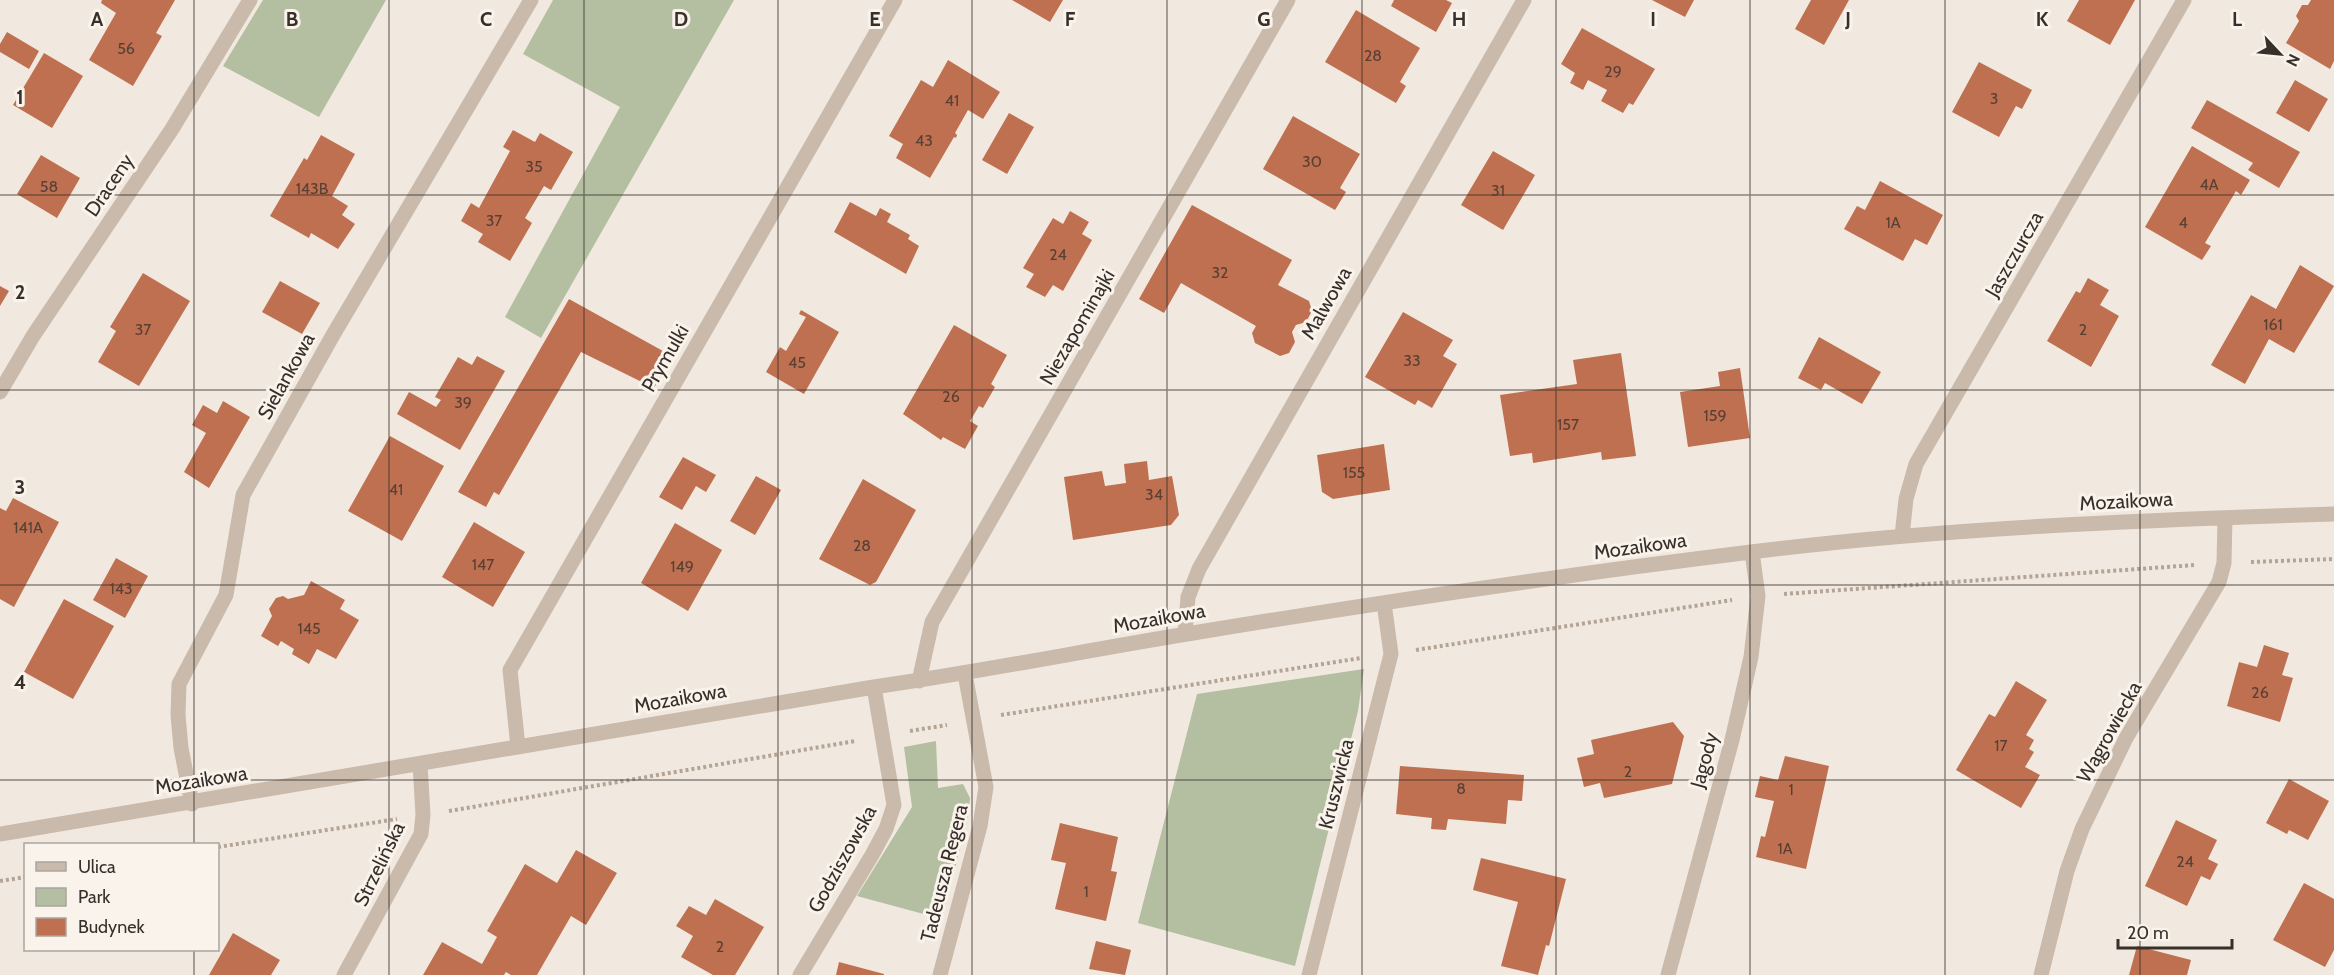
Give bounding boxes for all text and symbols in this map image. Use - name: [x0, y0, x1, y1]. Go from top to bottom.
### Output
- text: A: [91, 7, 104, 31]
- text: B: [286, 7, 298, 31]
- text: C: [480, 7, 492, 31]
- text: D: [674, 7, 688, 31]
- text: E: [869, 7, 881, 31]
- text: F: [1065, 7, 1076, 31]
- text: G: [1257, 7, 1271, 31]
- text: H: [1452, 7, 1466, 31]
- text: I: [1650, 7, 1656, 31]
- text: J: [1844, 7, 1851, 31]
- text: K: [2036, 7, 2049, 31]
- text: L: [2232, 7, 2242, 31]
- north arrow: [2250, 24, 2310, 84]
- house number: 56: [117, 39, 135, 58]
- house number: 28: [1364, 46, 1382, 65]
- text: N: [2282, 51, 2304, 70]
- house number: 29: [1604, 62, 1622, 81]
- text: 1: [16, 85, 24, 109]
- house number: 3: [1990, 89, 1998, 108]
- house number: 41: [945, 91, 959, 110]
- house number: 43: [915, 131, 933, 150]
- street label: Draceny: [79, 149, 139, 221]
- house number: 30: [1302, 152, 1322, 171]
- house number: 35: [525, 157, 543, 176]
- house number: 4A: [2199, 175, 2219, 194]
- house number: 58: [40, 177, 58, 196]
- house number: 143B: [296, 179, 329, 198]
- house number: 31: [1491, 181, 1505, 200]
- street label: Jaszczurcza: [1979, 206, 2048, 302]
- house number: 37: [486, 211, 502, 230]
- house number: 1A: [1885, 213, 1901, 232]
- house number: 4: [2178, 213, 2188, 232]
- house number: 24: [1049, 245, 1067, 264]
- street label: Malwowa: [1296, 262, 1357, 343]
- house number: 32: [1211, 263, 1229, 282]
- street label: Niezapominajki: [1034, 265, 1120, 389]
- text: 2: [15, 280, 25, 304]
- house number: 161: [2263, 315, 2283, 334]
- house number: 37: [135, 320, 151, 339]
- street label: Prymulki: [636, 320, 694, 396]
- house number: 2: [2079, 320, 2087, 339]
- street label: Sielankowa: [252, 328, 320, 423]
- house number: 33: [1403, 351, 1421, 370]
- house number: 45: [788, 353, 806, 372]
- house number: 26: [942, 387, 960, 406]
- house number: 39: [454, 393, 472, 412]
- house number: 159: [1704, 406, 1726, 425]
- house number: 157: [1557, 415, 1579, 434]
- house number: 155: [1343, 463, 1365, 482]
- text: 3: [15, 475, 25, 499]
- house number: 41: [389, 480, 403, 499]
- house number: 34: [1145, 485, 1163, 504]
- street label: Mozaikowa: [2079, 487, 2174, 515]
- house number: 141A: [13, 518, 43, 537]
- street label: Mozaikowa: [1592, 528, 1688, 564]
- house number: 28: [853, 536, 871, 555]
- house number: 147: [472, 555, 494, 574]
- house number: 149: [670, 557, 694, 576]
- house number: 143: [109, 579, 133, 598]
- street label: Mozaikowa: [1111, 598, 1208, 638]
- house number: 145: [297, 619, 321, 638]
- text: 4: [14, 670, 26, 694]
- street label: Wągrowiecka: [2071, 677, 2147, 787]
- street label: Mozaikowa: [632, 678, 729, 718]
- house number: 26: [2251, 683, 2269, 702]
- street label: Jagody: [1685, 730, 1723, 791]
- street label: Kruszwicka: [1313, 736, 1359, 832]
- house number: 17: [1994, 736, 2008, 755]
- street label: Mozaikowa: [153, 761, 249, 799]
- house number: 2: [1624, 762, 1632, 781]
- house number: 8: [1456, 779, 1466, 798]
- house number: 1: [1788, 780, 1794, 799]
- street label: Godziszowska: [803, 801, 881, 917]
- street label: Tadeusza Regera: [915, 802, 973, 944]
- street label: Strzelińska: [348, 818, 410, 910]
- house number: 1A: [1777, 839, 1793, 858]
- legend: [24, 843, 219, 951]
- house number: 24: [2176, 852, 2194, 871]
- text: Ulica: [78, 856, 116, 878]
- house number: 1: [1083, 882, 1089, 901]
- text: Park: [78, 886, 111, 908]
- scale bar: [2118, 912, 2232, 950]
- text: Budynek: [78, 916, 145, 938]
- text: 20 m: [2127, 922, 2169, 944]
- house number: 2: [716, 937, 724, 956]

